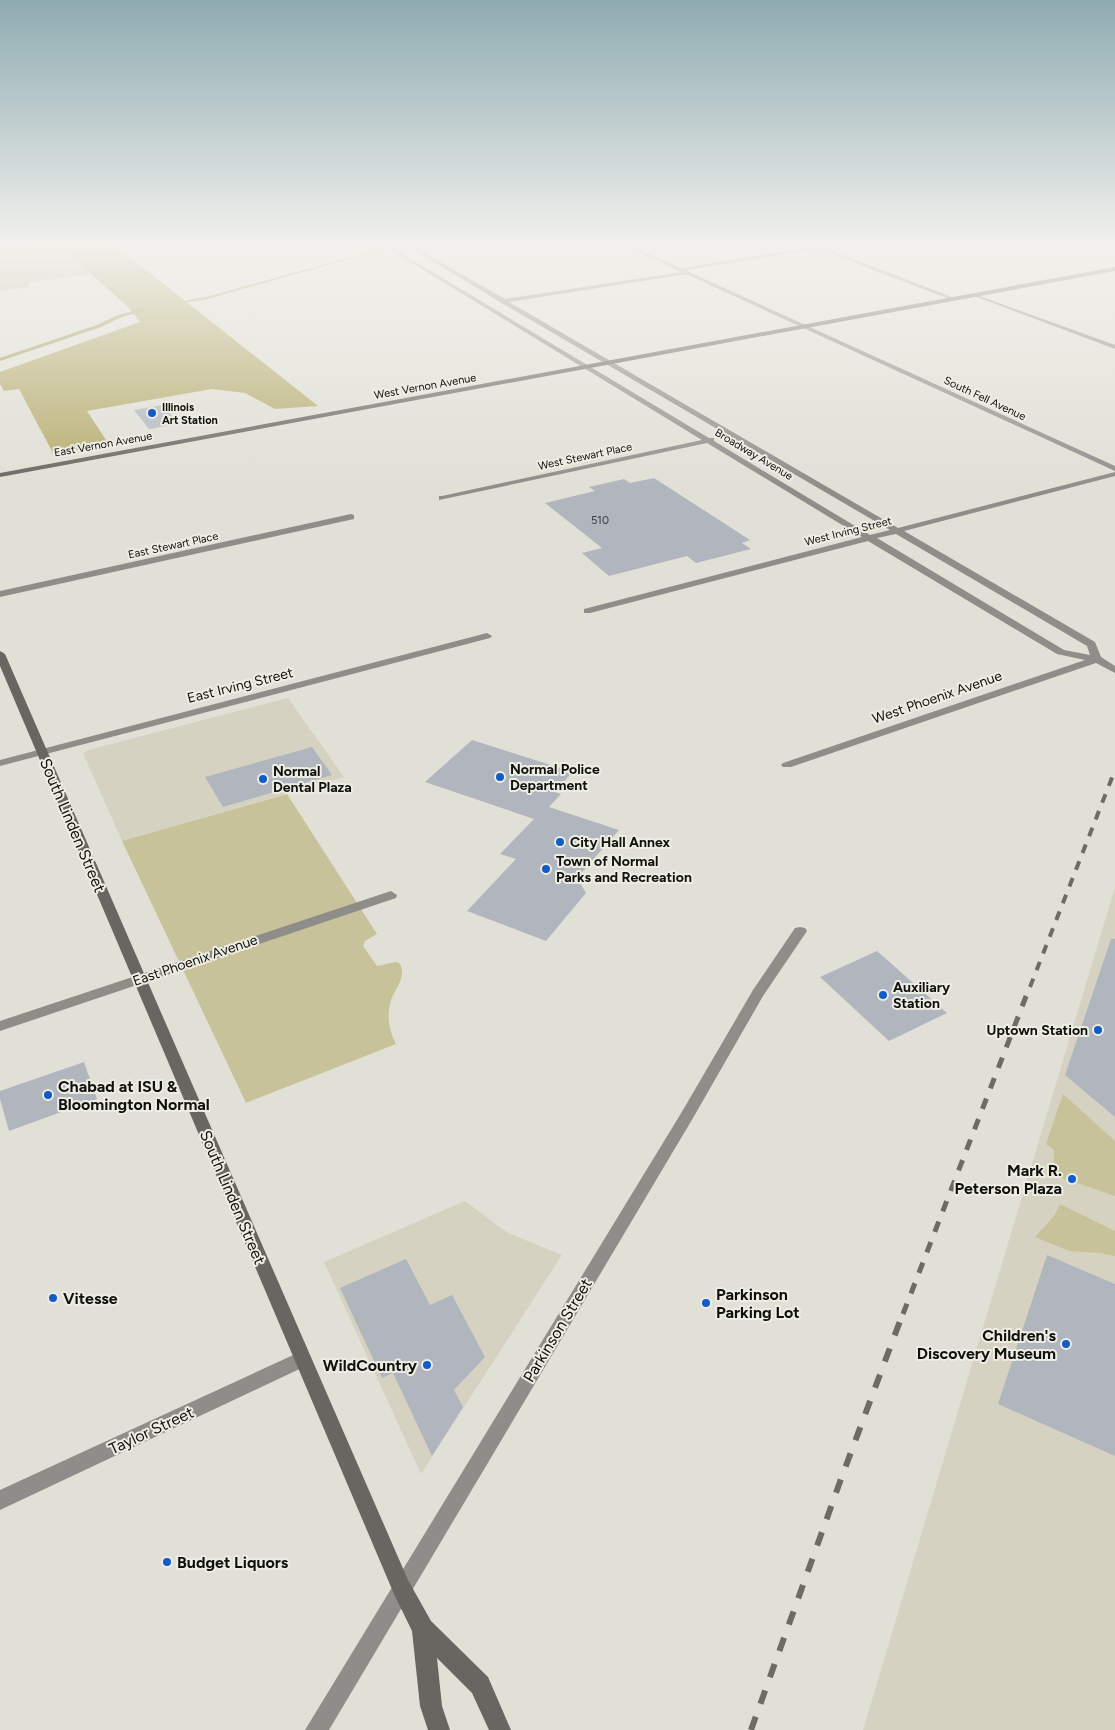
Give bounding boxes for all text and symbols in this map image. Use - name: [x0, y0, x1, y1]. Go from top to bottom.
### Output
- street label: West Vernon Avenue: [373, 371, 477, 402]
- street label: South Fell Avenue: [942, 374, 1028, 423]
- place label: Illinois Art Station: [162, 401, 218, 427]
- marker: Illinois Art Station: [146, 407, 158, 419]
- street label: Broadway Avenue: [712, 426, 795, 483]
- street label: East Vernon Avenue: [53, 429, 153, 460]
- street label: West Stewart Place: [537, 440, 633, 473]
- house number: 510: [591, 514, 609, 527]
- street label: West Irving Street: [803, 514, 893, 549]
- street label: East Stewart Place: [127, 530, 219, 561]
- street label: East Irving Street: [185, 664, 295, 707]
- street label: West Phoenix Avenue: [870, 667, 1005, 728]
- street label: South Linden Street: [36, 755, 109, 895]
- place label: Normal Police Department: [510, 761, 600, 794]
- place label: Normal Dental Plaza: [273, 763, 352, 796]
- marker: Normal Police Department: [494, 771, 506, 783]
- marker: Normal Dental Plaza: [257, 773, 269, 785]
- place label: City Hall Annex: [570, 834, 670, 851]
- marker: City Hall Annex: [554, 836, 566, 848]
- place label: Town of Normal Parks and Recreation: [556, 853, 692, 886]
- marker: Town of Normal Parks and Recreation: [540, 863, 552, 875]
- street label: East Phoenix Avenue: [131, 931, 260, 990]
- place label: Auxiliary Station: [893, 979, 951, 1012]
- marker: Auxiliary Station: [877, 989, 889, 1001]
- place label: Uptown Station: [987, 1022, 1088, 1039]
- marker: Uptown Station: [1092, 1024, 1104, 1036]
- place label: Chabad at ISU & Bloomington Normal: [58, 1077, 210, 1114]
- marker: Chabad at ISU & Bloomington Normal: [42, 1089, 54, 1101]
- street label: South Linden Street: [196, 1127, 269, 1267]
- place label: Mark R. Peterson Plaza: [955, 1161, 1062, 1198]
- marker: Mark R. Peterson Plaza: [1066, 1173, 1078, 1185]
- street label: Parkinson Street: [519, 1275, 596, 1386]
- place label: Parkinson Parking Lot: [716, 1285, 800, 1322]
- place label: Vitesse: [63, 1289, 118, 1308]
- marker: Vitesse: [47, 1292, 59, 1304]
- marker: Parkinson Parking Lot: [700, 1297, 712, 1309]
- place label: Children's Discovery Museum: [917, 1326, 1057, 1363]
- marker: Children's Discovery Museum: [1060, 1338, 1072, 1350]
- place label: WildCountry: [323, 1356, 418, 1375]
- marker: WildCountry: [421, 1359, 433, 1371]
- street label: Taylor Street: [106, 1403, 197, 1458]
- place label: Budget Liquors: [177, 1553, 289, 1572]
- marker: Budget Liquors: [161, 1556, 173, 1568]

